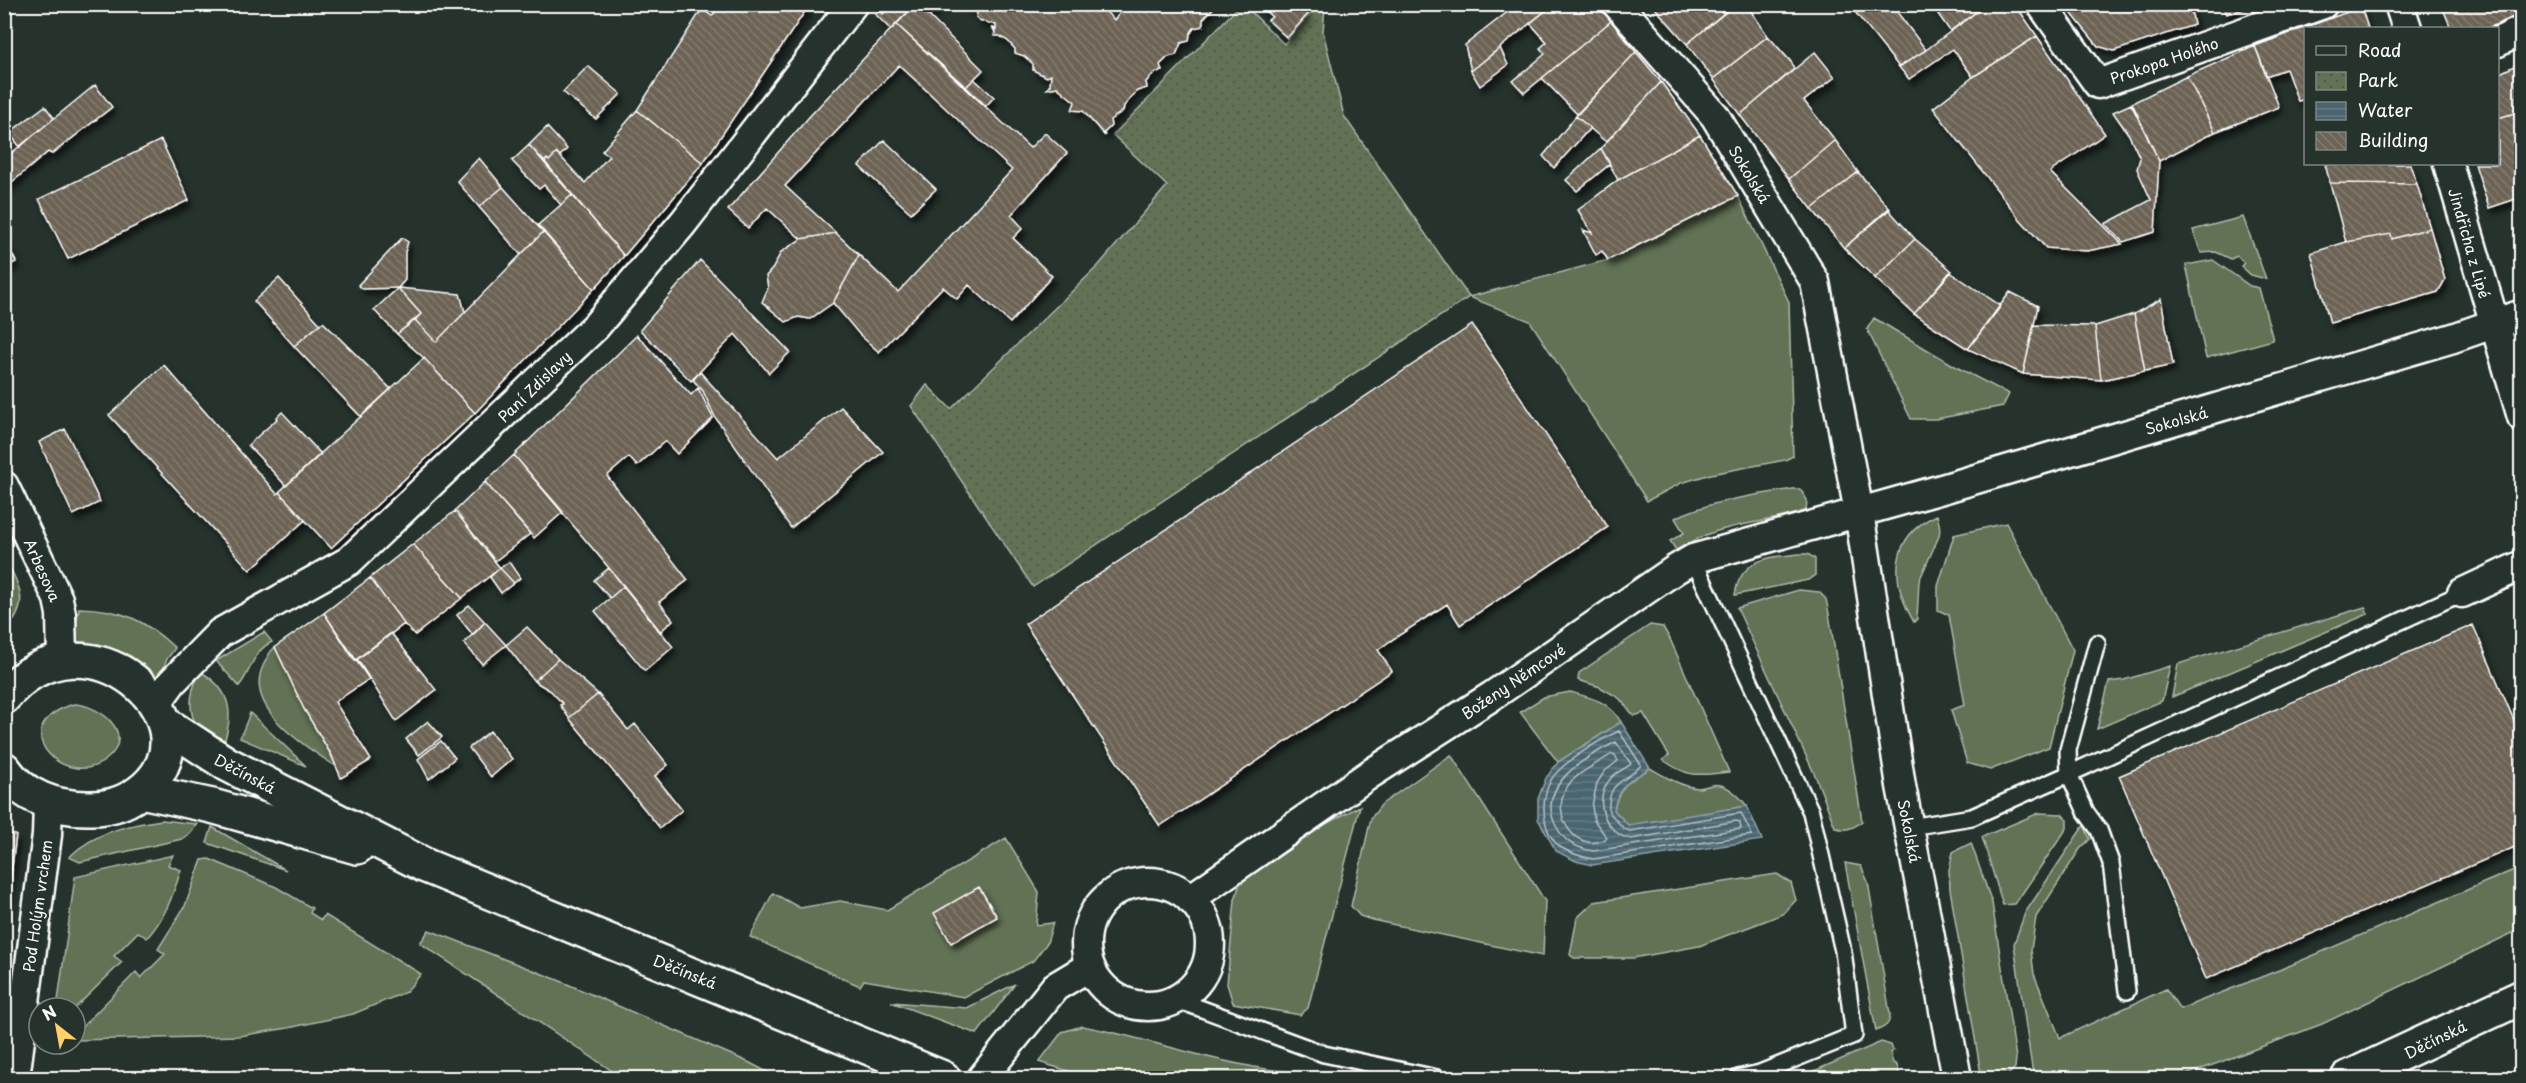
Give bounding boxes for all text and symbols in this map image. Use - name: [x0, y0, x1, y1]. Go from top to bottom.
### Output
- legend: [2304, 27, 2499, 165]
- street label: Prokopa Holého: [2107, 31, 2221, 89]
- text: Road: [2358, 36, 2402, 63]
- text: Park: [2358, 66, 2398, 93]
- text: Water: [2358, 96, 2413, 123]
- text: Building: [2358, 126, 2428, 153]
- street label: Sokolská: [1724, 141, 1777, 208]
- street label: Jindřicha z Lipé: [2443, 185, 2497, 301]
- street label: Paní Zdislavy: [492, 345, 576, 427]
- street label: Sokolská: [2142, 400, 2211, 440]
- street label: Arbesova: [19, 535, 67, 606]
- street label: Boženy Němcové: [1456, 638, 1570, 724]
- street label: Děčínská: [210, 747, 281, 799]
- street label: Sokolská: [1893, 797, 1928, 865]
- street label: Pod Holým vrchem: [16, 838, 58, 974]
- street label: Děčínská: [650, 948, 721, 994]
- north arrow: [27, 996, 87, 1056]
- text: N: [37, 999, 60, 1026]
- street label: Děčínská: [2400, 1014, 2471, 1064]

